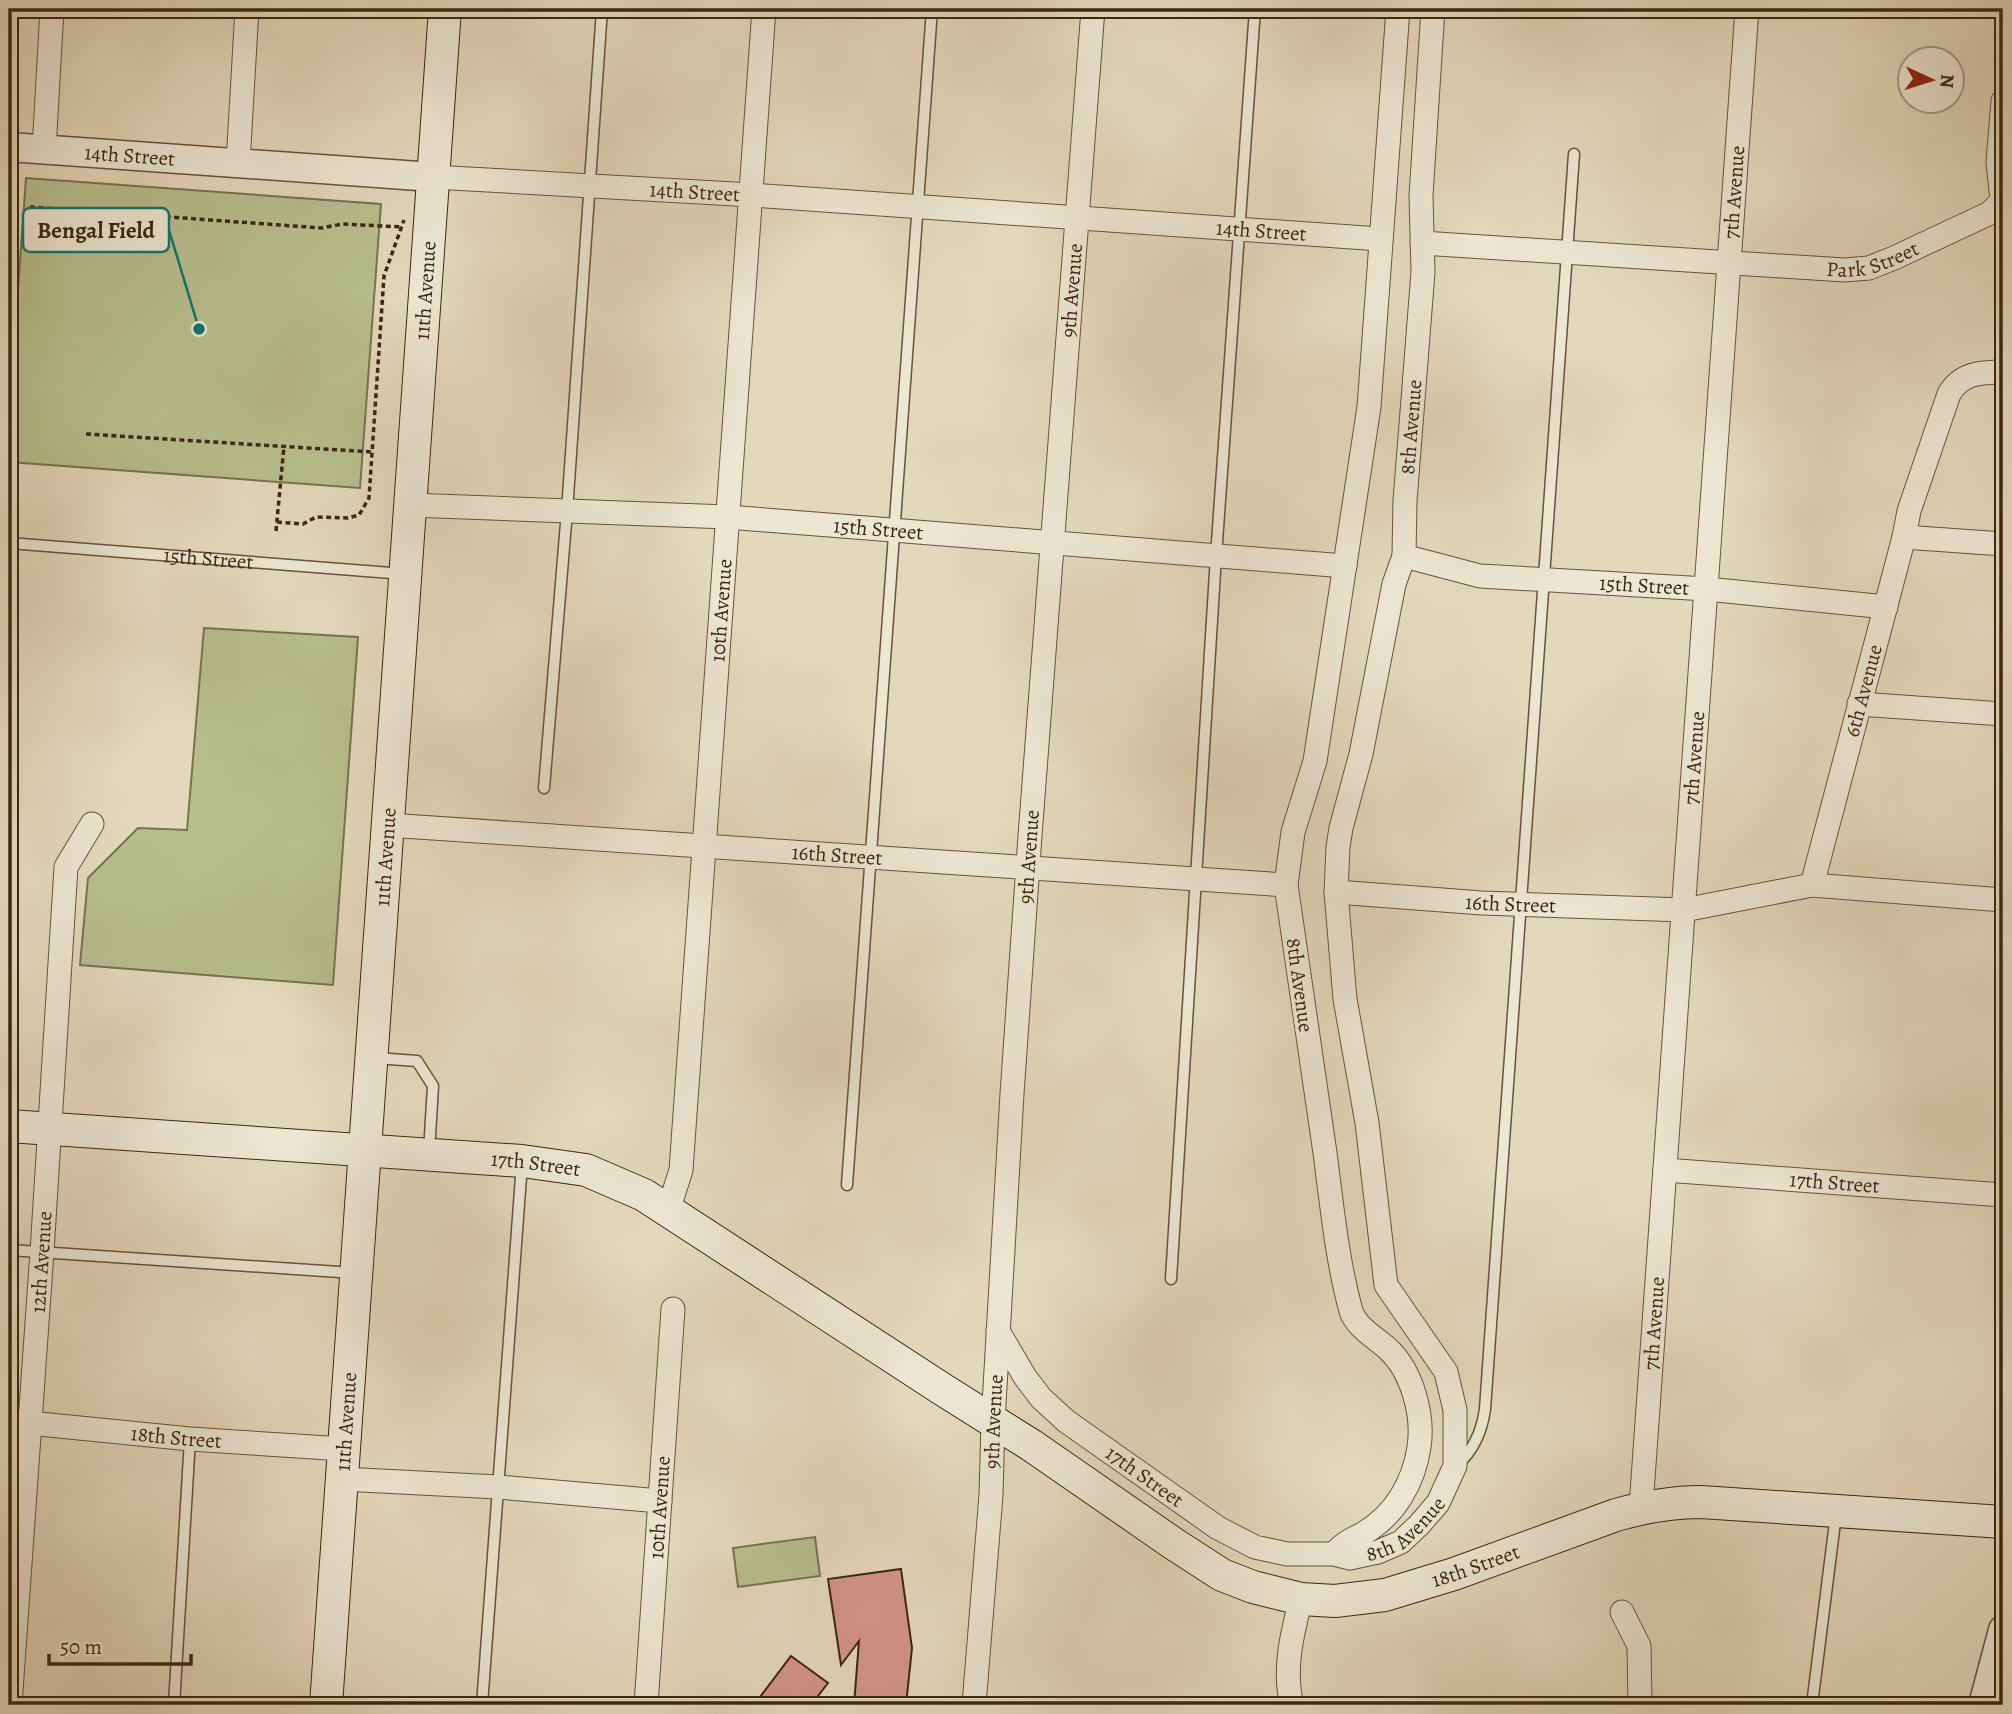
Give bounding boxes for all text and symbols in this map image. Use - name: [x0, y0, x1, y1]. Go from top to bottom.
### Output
- north arrow: [1896, 46, 1966, 116]
- text: N: [1933, 73, 1960, 89]
- street label: 14th Street: [83, 138, 176, 173]
- street label: 7th Avenue: [1717, 145, 1751, 240]
- street label: 14th Street: [649, 175, 741, 208]
- callout: Bengal Field: [23, 208, 169, 252]
- street label: 14th Street: [1215, 214, 1308, 248]
- text: Bengal Field: [37, 215, 156, 246]
- street label: Park Street: [1826, 234, 1923, 284]
- street label: 11th Avenue: [408, 240, 443, 341]
- street label: 9th Avenue: [1054, 242, 1089, 339]
- street label: 8th Avenue: [1393, 378, 1429, 475]
- street label: 15th Street: [832, 511, 924, 546]
- street label: 15th Street: [162, 541, 255, 576]
- street label: 10th Avenue: [703, 558, 739, 663]
- street label: 15th Street: [1598, 569, 1690, 602]
- street label: 6th Avenue: [1838, 641, 1889, 740]
- street label: 7th Avenue: [1677, 710, 1711, 806]
- street label: 11th Avenue: [368, 807, 403, 908]
- street label: 9th Avenue: [1011, 809, 1046, 905]
- street label: 16th Street: [791, 838, 883, 872]
- street label: 16th Street: [1464, 888, 1557, 920]
- street label: 8th Avenue: [1280, 936, 1320, 1034]
- street label: 17th Street: [490, 1145, 582, 1183]
- street label: 17th Street: [1789, 1165, 1881, 1200]
- street label: 12th Avenue: [24, 1210, 59, 1314]
- street label: 7th Avenue: [1637, 1276, 1671, 1371]
- street label: 11th Avenue: [328, 1371, 363, 1472]
- street label: 9th Avenue: [978, 1374, 1010, 1469]
- street label: 18th Street: [129, 1419, 223, 1455]
- street label: 17th Street: [1100, 1439, 1190, 1514]
- street label: 10th Avenue: [642, 1455, 677, 1560]
- street label: 8th Avenue: [1364, 1490, 1452, 1568]
- street label: 18th Street: [1428, 1537, 1523, 1594]
- scale bar: [49, 1623, 191, 1667]
- text: 50 m: [60, 1633, 102, 1661]

